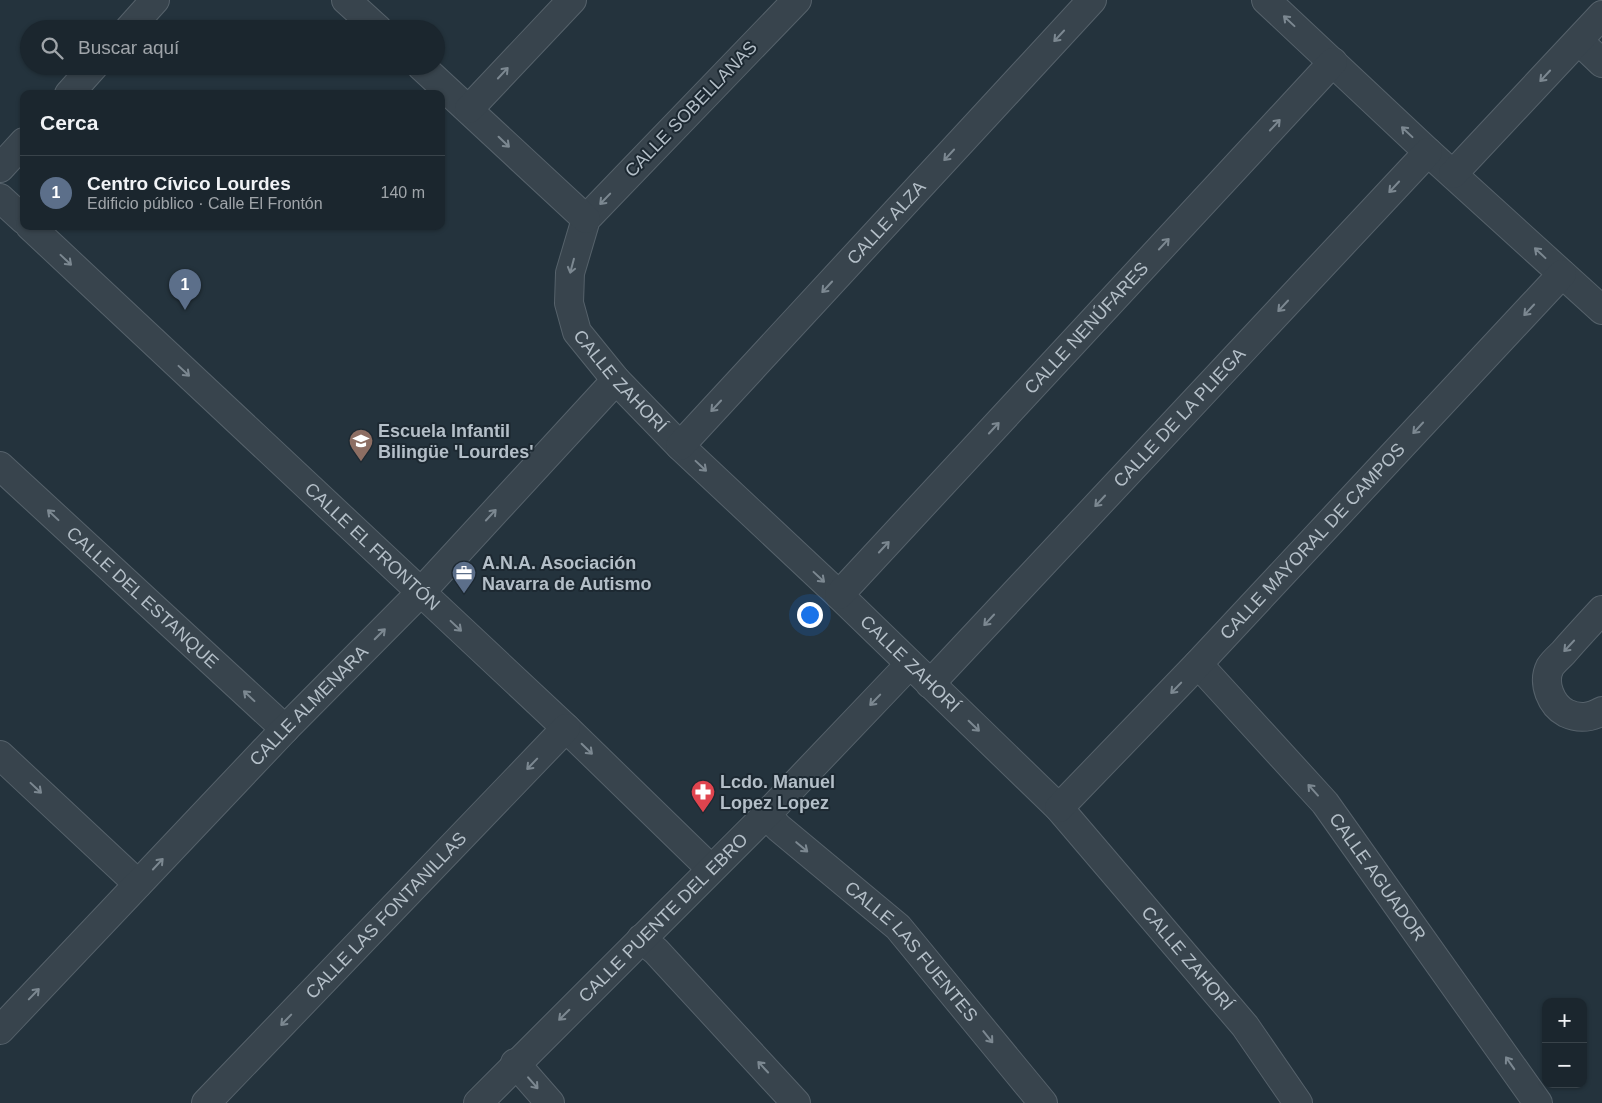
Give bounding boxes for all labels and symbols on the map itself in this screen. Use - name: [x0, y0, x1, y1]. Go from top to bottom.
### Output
- one-way arrow: [1282, 15, 1295, 27]
- one-way arrow: [1053, 29, 1065, 42]
- street label: CALLE SOBELLANAS: [621, 37, 761, 181]
- one-way arrow: [497, 67, 509, 80]
- one-way arrow: [1539, 70, 1551, 83]
- one-way arrow: [1269, 119, 1281, 131]
- one-way arrow: [1401, 126, 1413, 138]
- one-way arrow: [498, 136, 510, 149]
- one-way arrow: [943, 149, 955, 161]
- street label: CALLE ALZA: [843, 177, 930, 268]
- one-way arrow: [1388, 181, 1400, 194]
- one-way arrow: [599, 192, 611, 205]
- one-way arrow: [1158, 238, 1170, 251]
- one-way arrow: [1534, 248, 1547, 260]
- one-way arrow: [59, 254, 72, 266]
- one-way arrow: [567, 257, 576, 273]
- street label: CALLE NENÚFARES: [1021, 258, 1152, 398]
- pin: 1: [169, 269, 201, 310]
- one-way arrow: [821, 280, 833, 293]
- one-way arrow: [1277, 299, 1289, 312]
- one-way arrow: [1523, 303, 1535, 316]
- street label: CALLE ZAHORÍ: [569, 326, 671, 436]
- street label: CALLE DE LA PLIEGA: [1110, 344, 1249, 491]
- one-way arrow: [178, 365, 190, 377]
- one-way arrow: [710, 400, 722, 413]
- place label: Escuela Infantil Bilingüe 'Lourdes': [378, 421, 534, 462]
- one-way arrow: [989, 421, 1000, 434]
- one-way arrow: [1412, 422, 1424, 435]
- school or university icon: Escuela Infantil Bilingüe 'Lourdes': [348, 428, 374, 462]
- street label: CALLE MAYORAL DE CAMPOS: [1216, 439, 1409, 644]
- one-way arrow: [695, 460, 707, 472]
- street label: CALLE EL FRONTÓN: [301, 479, 444, 615]
- one-way arrow: [1094, 495, 1106, 507]
- one-way arrow: [46, 509, 59, 521]
- one-way arrow: [485, 509, 497, 522]
- street label: CALLE DEL ESTANQUE: [63, 523, 223, 672]
- one-way arrow: [878, 540, 890, 553]
- place label: A.N.A. Asociación Navarra de Autismo: [482, 553, 651, 594]
- office icon: A.N.A. Asociación Navarra de Autismo: [451, 560, 477, 594]
- one-way arrow: [813, 571, 826, 583]
- your location: [797, 602, 823, 628]
- street label: CALLE ZAHORÍ: [856, 611, 964, 716]
- one-way arrow: [983, 613, 995, 626]
- one-way arrow: [449, 620, 462, 632]
- one-way arrow: [374, 627, 386, 640]
- one-way arrow: [1563, 640, 1575, 652]
- street label: CALLE ALMENARA: [246, 641, 372, 770]
- one-way arrow: [1170, 681, 1182, 694]
- one-way arrow: [243, 690, 256, 702]
- one-way arrow: [869, 694, 881, 706]
- one-way arrow: [968, 720, 980, 732]
- one-way arrow: [581, 743, 593, 755]
- one-way arrow: [526, 757, 538, 770]
- place label: Lcdo. Manuel Lopez Lopez: [720, 772, 835, 813]
- pharmacy icon: Lcdo. Manuel Lopez Lopez: [690, 779, 716, 813]
- one-way arrow: [29, 782, 42, 794]
- one-way arrow: [1307, 783, 1319, 796]
- street label: CALLE AGUADOR: [1325, 809, 1430, 945]
- street label: CALLE LAS FONTANILLAS: [302, 828, 470, 1003]
- street label: CALLE PUENTE DEL EBRO: [575, 829, 752, 1006]
- one-way arrow: [795, 842, 808, 853]
- one-way arrow: [152, 857, 164, 870]
- street label: CALLE LAS FUENTES: [841, 877, 982, 1026]
- street label: CALLE ZAHORÍ: [1137, 902, 1237, 1014]
- one-way arrow: [28, 988, 40, 1001]
- one-way arrow: [558, 1009, 570, 1021]
- one-way arrow: [280, 1013, 292, 1026]
- one-way arrow: [983, 1030, 994, 1043]
- one-way arrow: [1505, 1056, 1515, 1070]
- one-way arrow: [757, 1061, 769, 1074]
- one-way arrow: [527, 1076, 539, 1089]

